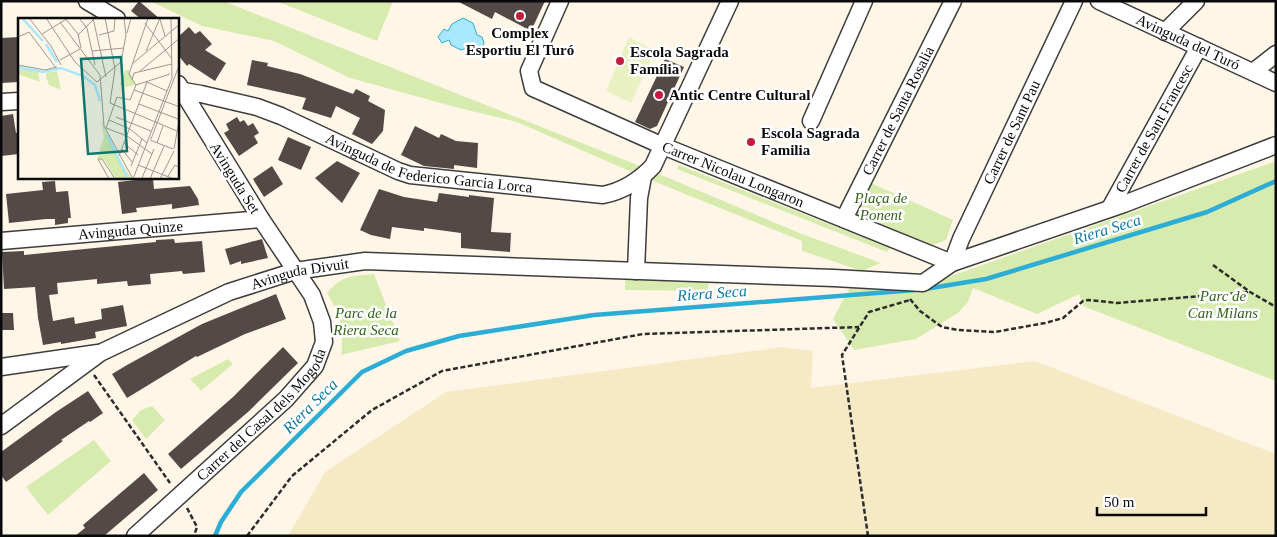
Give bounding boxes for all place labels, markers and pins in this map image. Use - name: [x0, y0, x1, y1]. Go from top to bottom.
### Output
- marker: Complex Esportiu El Turó: [514, 10, 526, 22]
- place label: Complex Esportiu El Turó: [466, 25, 574, 58]
- place label: Escola Sagrada Família: [630, 44, 729, 77]
- marker: Escola Sagrada Família: [614, 55, 626, 67]
- place label: Antic Centre Cultural: [669, 87, 810, 103]
- marker: Antic Centre Cultural: [653, 89, 665, 101]
- place label: Escola Sagrada Familia: [761, 125, 860, 158]
- marker: Escola Sagrada Familia: [745, 136, 757, 148]

